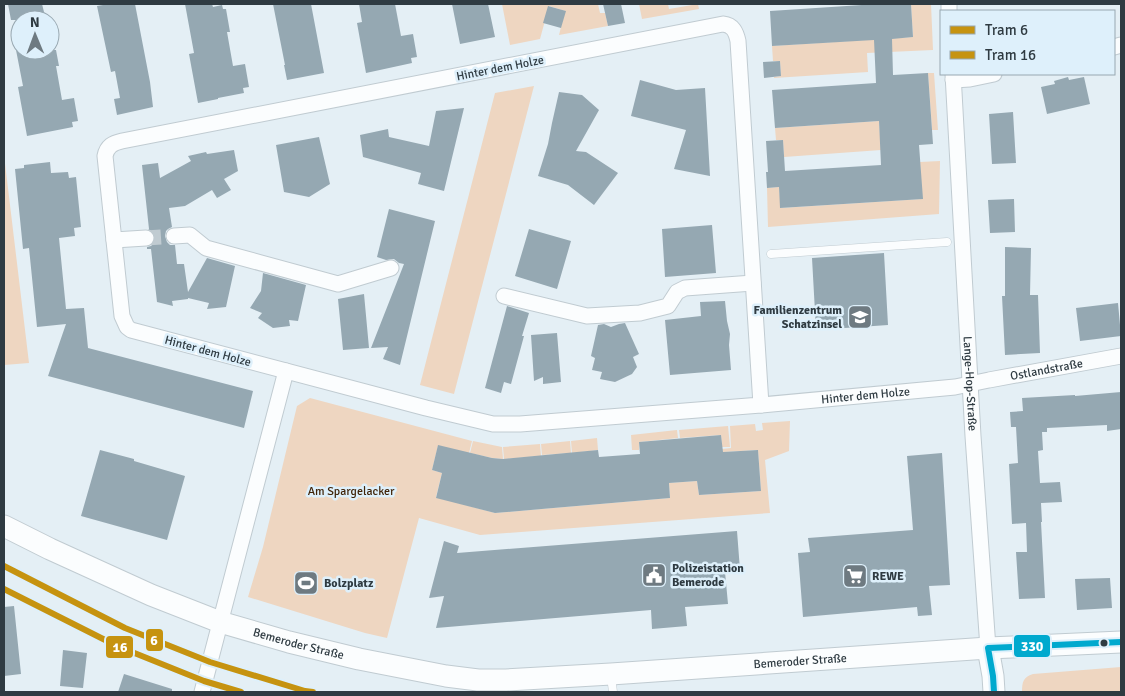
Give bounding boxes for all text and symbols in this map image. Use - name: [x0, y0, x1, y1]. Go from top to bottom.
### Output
- north arrow: [10, 10, 60, 60]
- legend: [940, 10, 1115, 75]
- text: N: [30, 14, 40, 31]
- text: Tram 6: [985, 21, 1028, 39]
- text: Tram 16: [985, 46, 1036, 64]
- street label: Hinter dem Holze: [455, 53, 545, 84]
- place label: Familienzentrum Schatzinsel: [754, 303, 842, 332]
- school or university icon: Familienzentrum Schatzinsel: [847, 304, 873, 330]
- street label: Hinter dem Holze: [163, 333, 253, 370]
- street label: Lange-Hop-Straße: [959, 336, 980, 431]
- street label: Ostlandstraße: [1009, 356, 1084, 384]
- street label: Hinter dem Holze: [821, 384, 911, 407]
- park label: Am Spargelacker: [308, 484, 395, 499]
- place label: Polizeistation Bemerode: [672, 561, 744, 590]
- public building icon: Polizeistation Bemerode: [641, 562, 667, 588]
- supermarket icon: REWE: [842, 563, 868, 589]
- place label: REWE: [872, 569, 904, 584]
- sports icon: Bolzplatz: [293, 570, 319, 596]
- place label: Bolzplatz: [324, 576, 374, 591]
- street label: Bemeroder Straße: [251, 625, 346, 663]
- line badge: 6: [145, 628, 164, 652]
- text: 6: [150, 632, 158, 649]
- line badge: 330: [1013, 634, 1051, 658]
- line badge: 16: [105, 635, 134, 659]
- text: 330: [1021, 638, 1044, 655]
- unlabelled marker: [1099, 638, 1109, 648]
- text: 16: [112, 639, 128, 656]
- street label: Bemeroder Straße: [753, 651, 847, 672]

